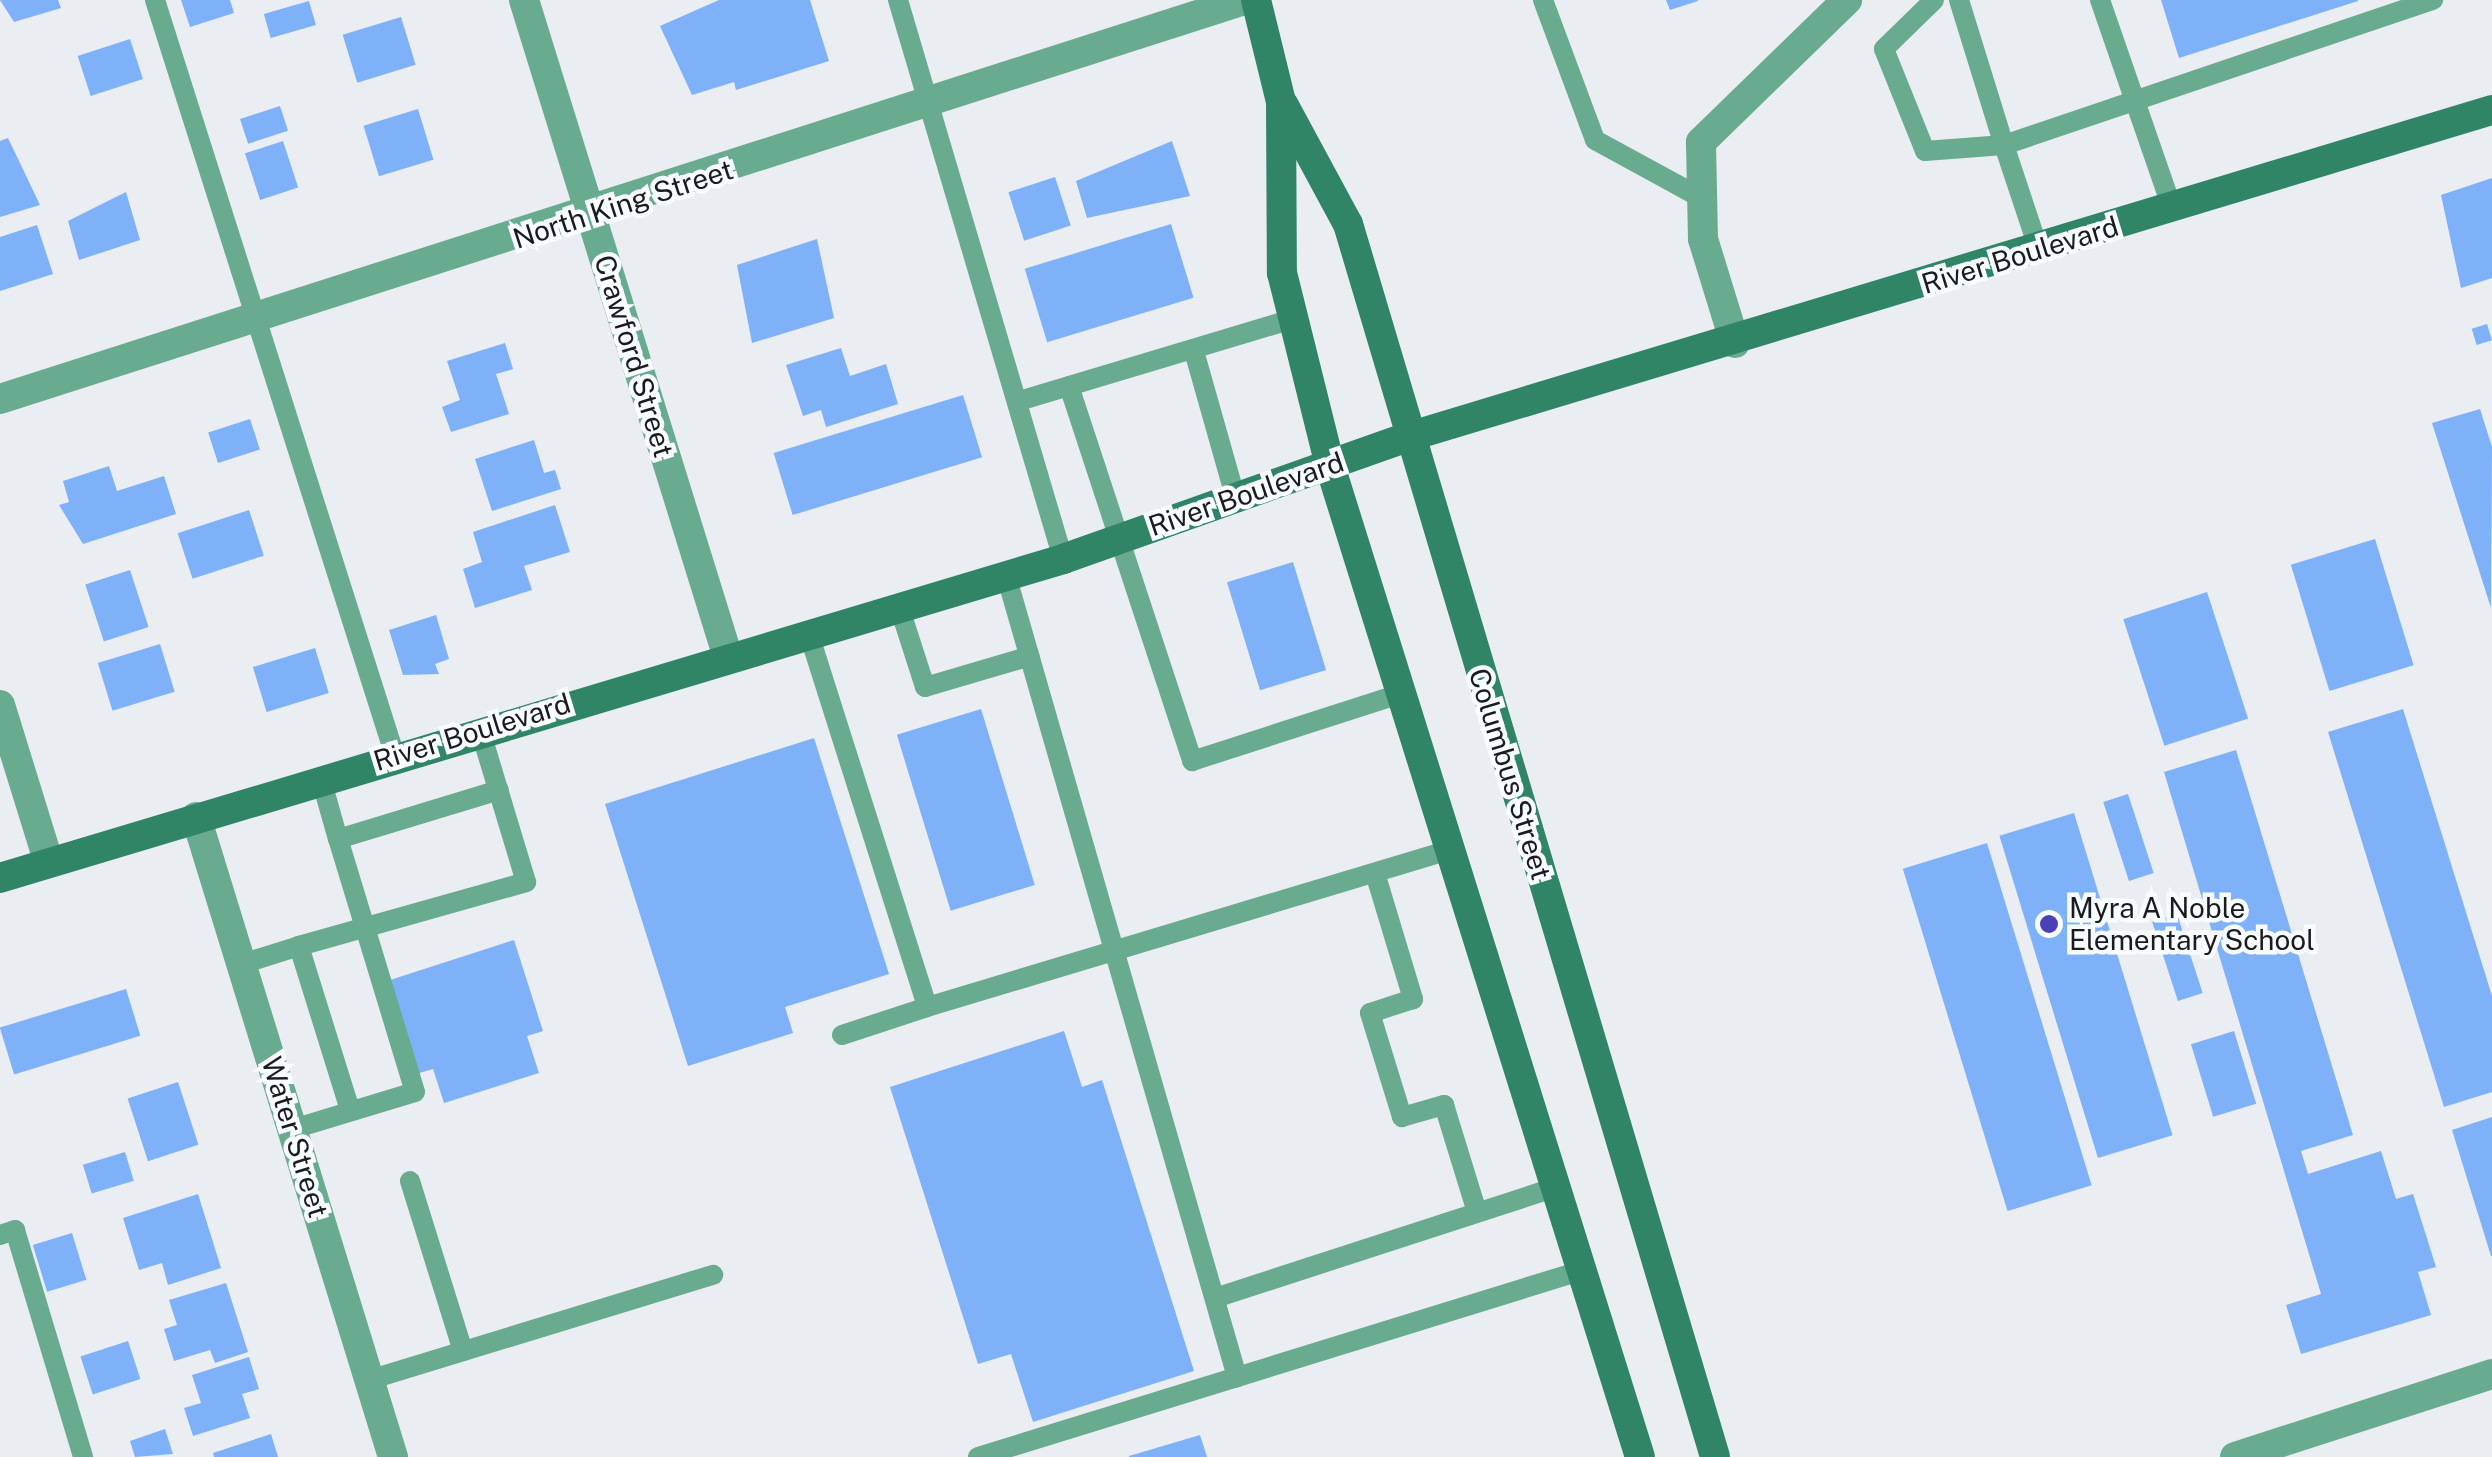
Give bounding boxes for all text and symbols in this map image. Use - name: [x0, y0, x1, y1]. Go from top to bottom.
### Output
- street label: North King Street: [509, 153, 737, 255]
- street label: River Boulevard: [1917, 209, 2123, 301]
- street label: Crawford Street: [587, 251, 681, 461]
- street label: River Boulevard: [1144, 445, 1348, 543]
- street label: Columbus Street: [1462, 664, 1558, 884]
- street label: River Boulevard: [369, 686, 575, 778]
- place label: Myra A Noble Elementary School: [2069, 891, 2315, 957]
- marker: Myra A Noble Elementary School: [2038, 913, 2060, 935]
- street label: Water Street: [255, 1053, 335, 1221]

